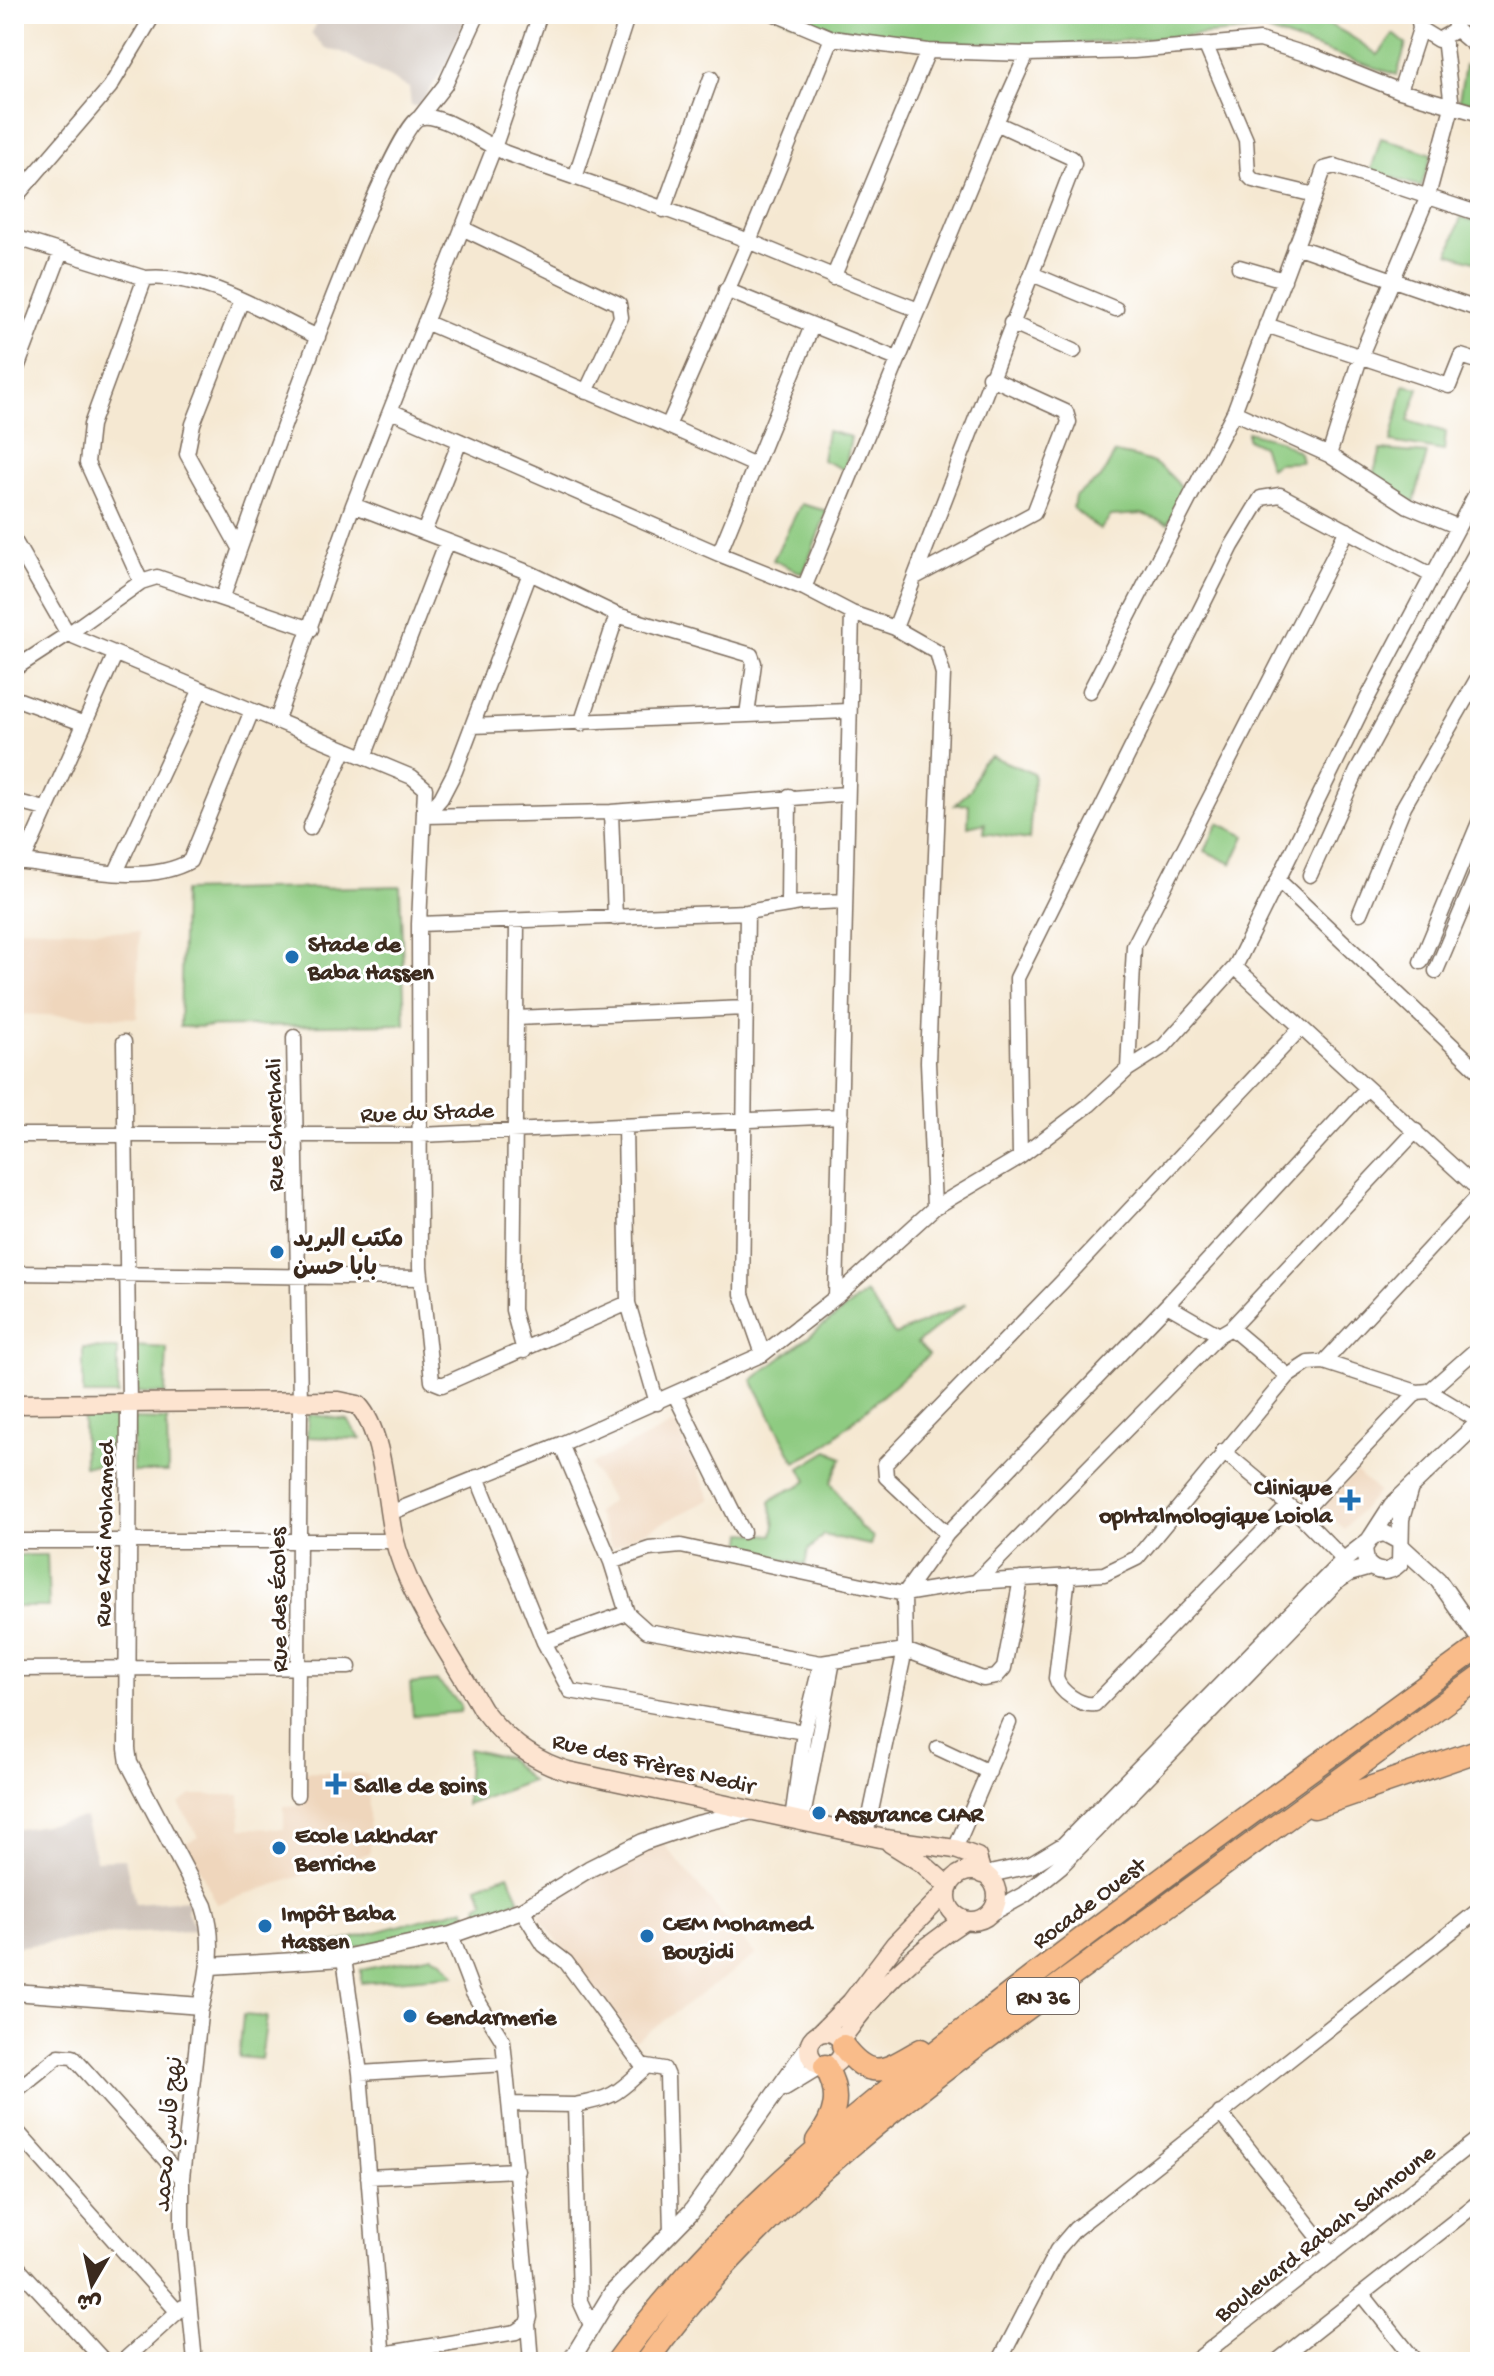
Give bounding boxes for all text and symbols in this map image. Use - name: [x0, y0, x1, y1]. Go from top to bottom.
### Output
- place label: Stade de Baba Hassen: [307, 932, 434, 989]
- marker: Stade de Baba Hassen: [283, 948, 301, 966]
- street label: Rue Cherchali: [261, 1058, 292, 1192]
- street label: Rue du Stade: [360, 1098, 495, 1131]
- place label: مكتب البريد بابا حسن: [293, 1227, 404, 1284]
- marker: مكتب البريد بابا حسن: [268, 1243, 286, 1261]
- street label: Rue Kaci Mohamed: [90, 1439, 123, 1627]
- place label: Clinique ophtalmologique Loiola: [1098, 1475, 1334, 1532]
- marker: Clinique ophtalmologique Loiola: [1339, 1489, 1361, 1511]
- street label: Rue des Écoles: [265, 1526, 296, 1673]
- street label: Rue des Frères Nedir: [549, 1728, 760, 1803]
- marker: Salle de soins: [325, 1773, 347, 1795]
- place label: Salle de soins: [354, 1773, 487, 1802]
- place label: Assurance CIAR: [834, 1802, 984, 1831]
- marker: Assurance CIAR: [810, 1804, 828, 1822]
- place label: Ecole Lakhdar Berriche: [294, 1823, 438, 1880]
- marker: Ecole Lakhdar Berriche: [270, 1839, 288, 1857]
- street label: Rocade Ouest: [1027, 1851, 1155, 1957]
- place label: Impôt Baba Hassen: [281, 1901, 397, 1958]
- place label: CEM Mohamed Bouzidi: [662, 1911, 815, 1968]
- marker: Impôt Baba Hassen: [256, 1917, 274, 1935]
- marker: CEM Mohamed Bouzidi: [638, 1927, 656, 1945]
- road number: RN 36: [1007, 1978, 1079, 2014]
- place label: Gendarmerie: [426, 2005, 558, 2034]
- marker: Gendarmerie: [401, 2007, 419, 2025]
- street label: نهج قاسي محمد: [149, 2055, 195, 2214]
- street label: Boulevard Rabah Sahnoune: [1209, 2139, 1443, 2331]
- north arrow: [52, 2244, 132, 2324]
- text: ش: [76, 2285, 103, 2315]

